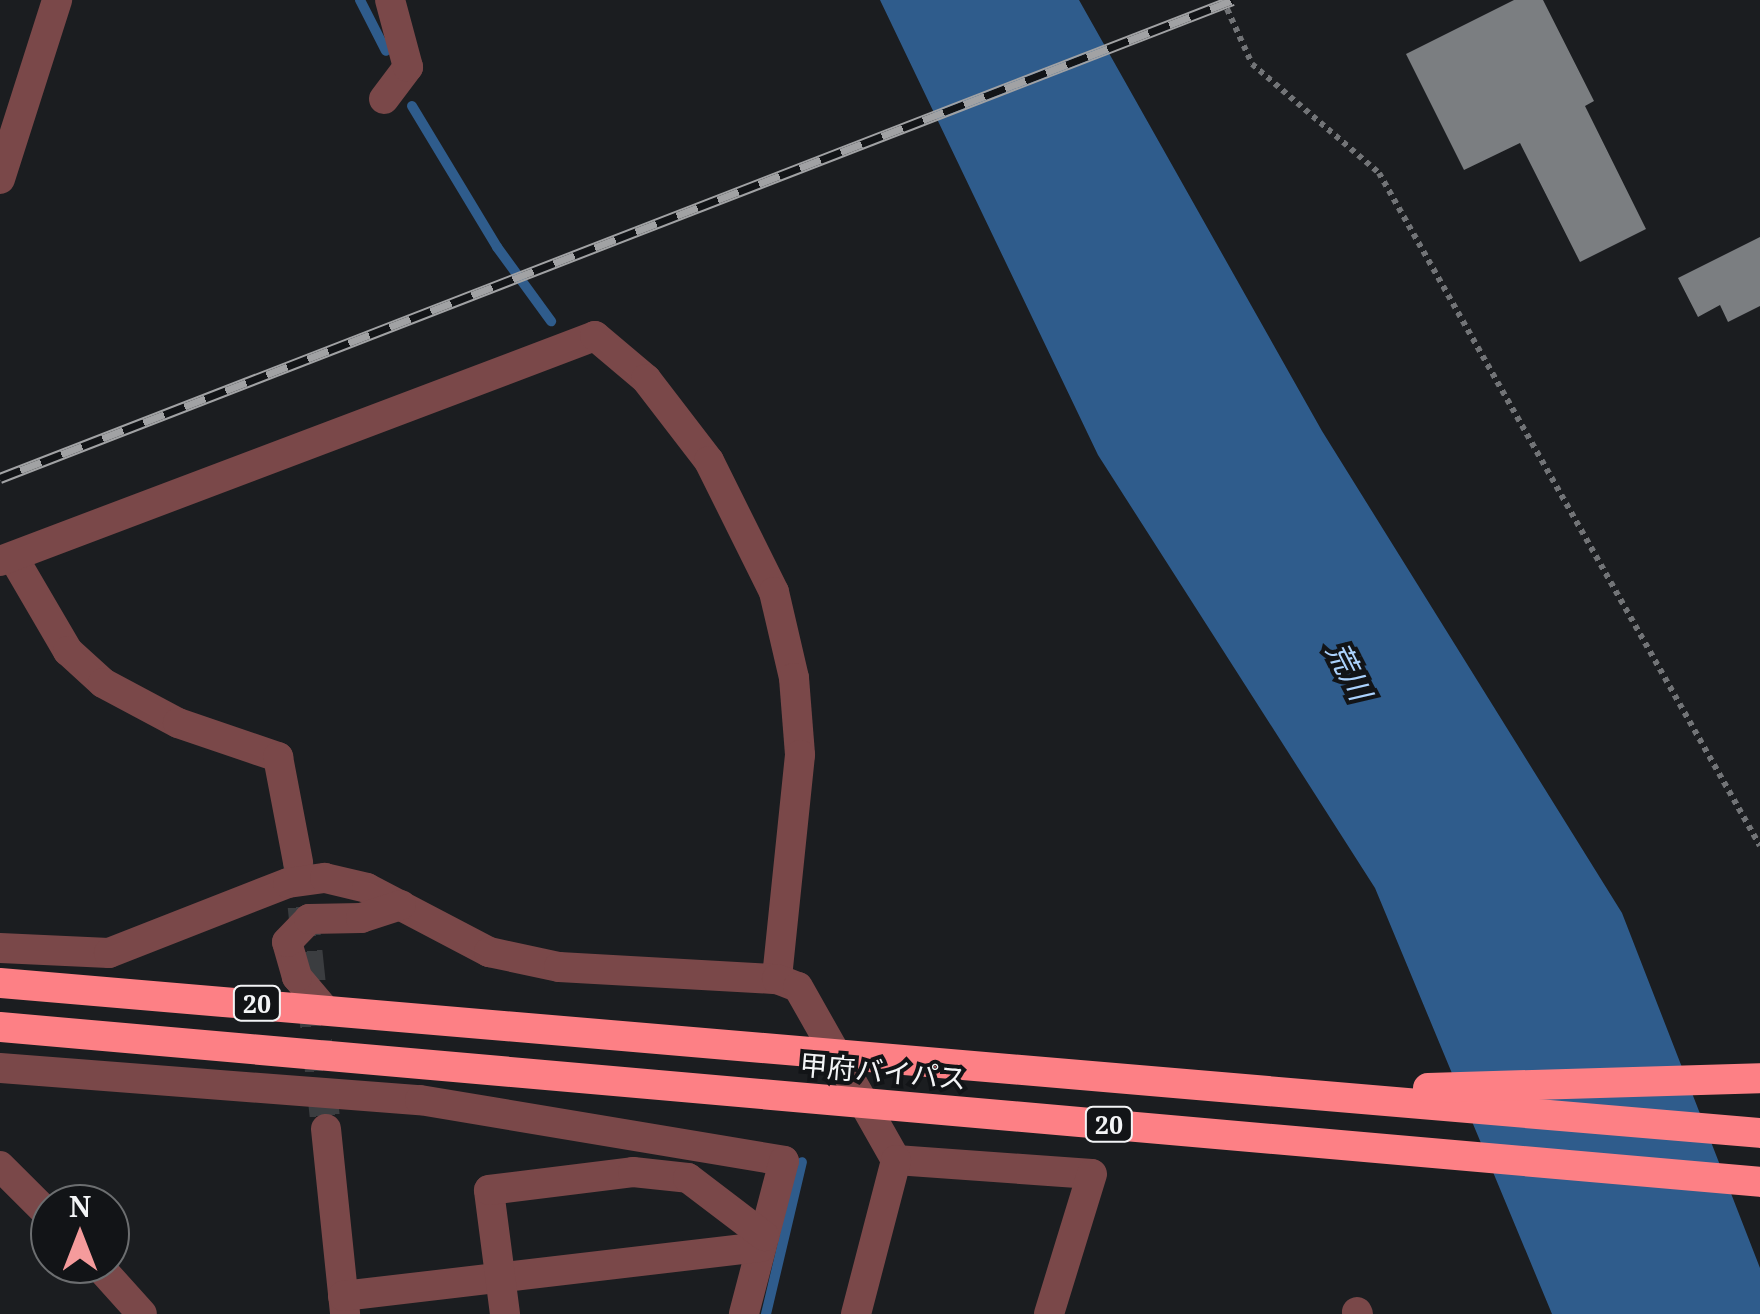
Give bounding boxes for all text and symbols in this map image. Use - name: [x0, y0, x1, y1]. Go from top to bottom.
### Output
- water label: 荒川: [1319, 636, 1379, 706]
- road number: 20: [232, 983, 282, 1023]
- street label: 甲府バイパス: [798, 1047, 968, 1095]
- road number: 20: [1084, 1104, 1134, 1144]
- north arrow: [30, 1184, 130, 1284]
- text: N: [69, 1187, 91, 1225]

